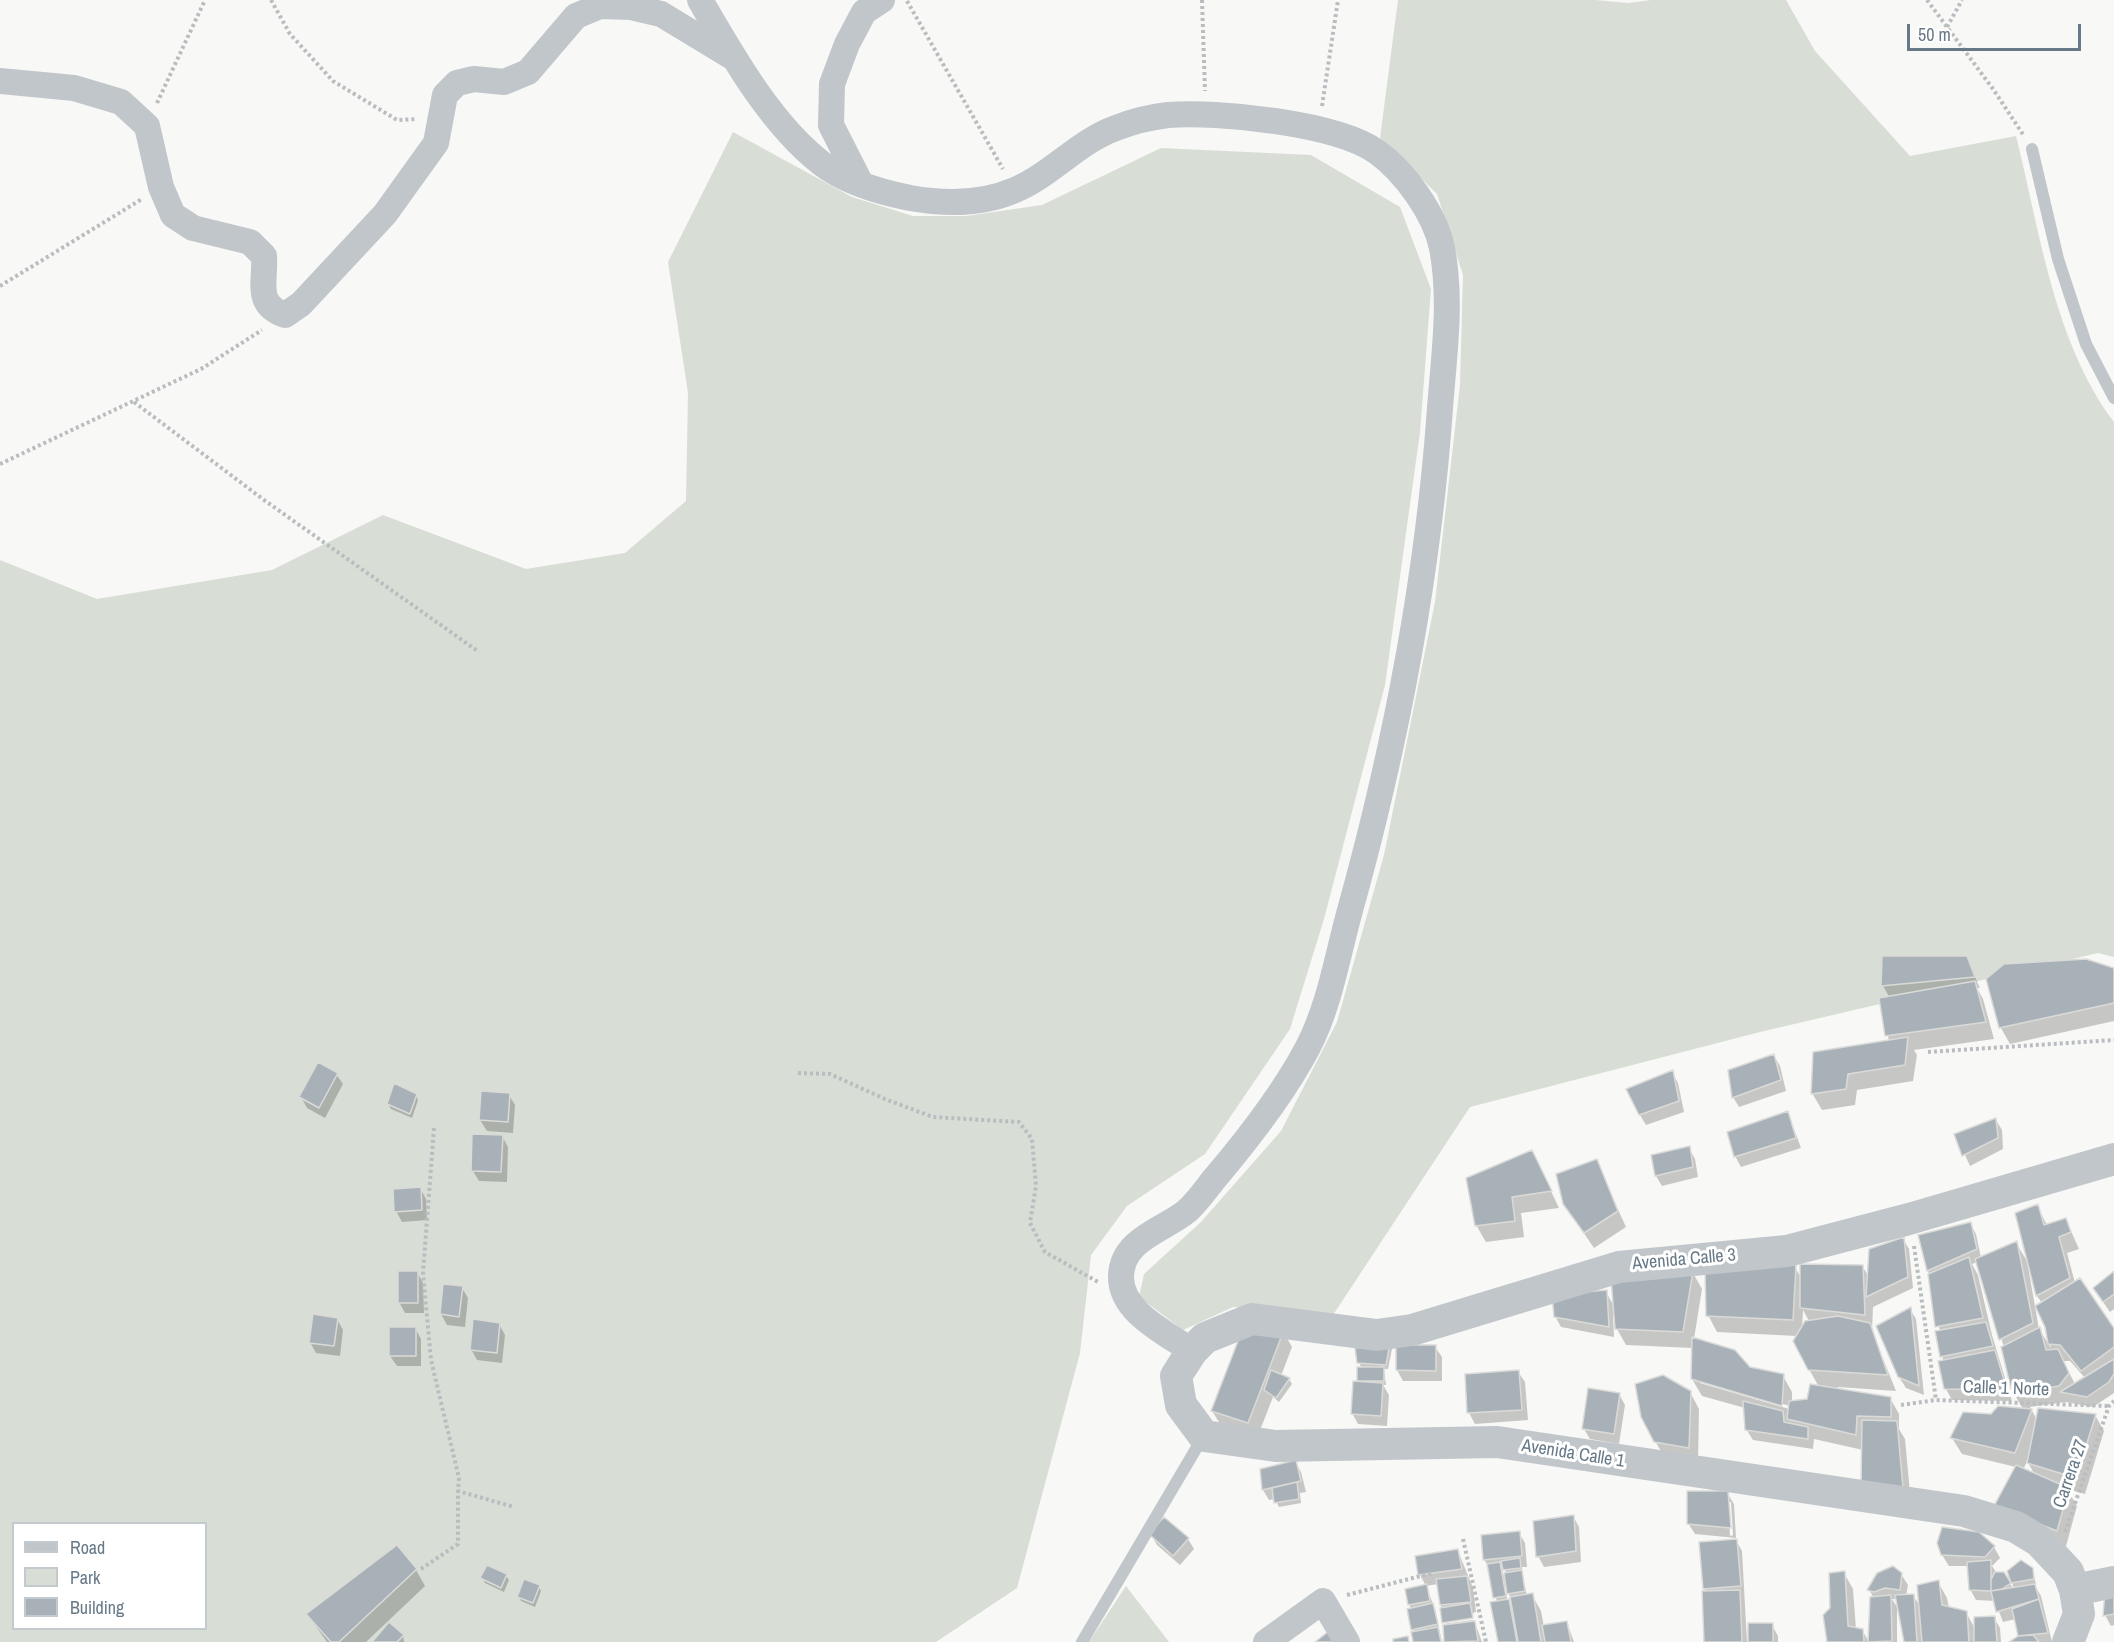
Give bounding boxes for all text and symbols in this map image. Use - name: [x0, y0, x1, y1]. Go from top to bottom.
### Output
- scale bar: [1910, 12, 2084, 50]
- text: 50 m: [1918, 22, 1951, 47]
- street label: Avenida Calle 3: [1631, 1245, 1737, 1275]
- street label: Calle 1 Norte: [1963, 1377, 2049, 1401]
- street label: Avenida Calle 1: [1520, 1435, 1626, 1473]
- street label: Carrera 27: [2049, 1437, 2093, 1511]
- legend: [12, 1522, 207, 1630]
- text: Road: [70, 1535, 105, 1560]
- text: Park: [70, 1565, 100, 1590]
- text: Building: [70, 1595, 124, 1620]

